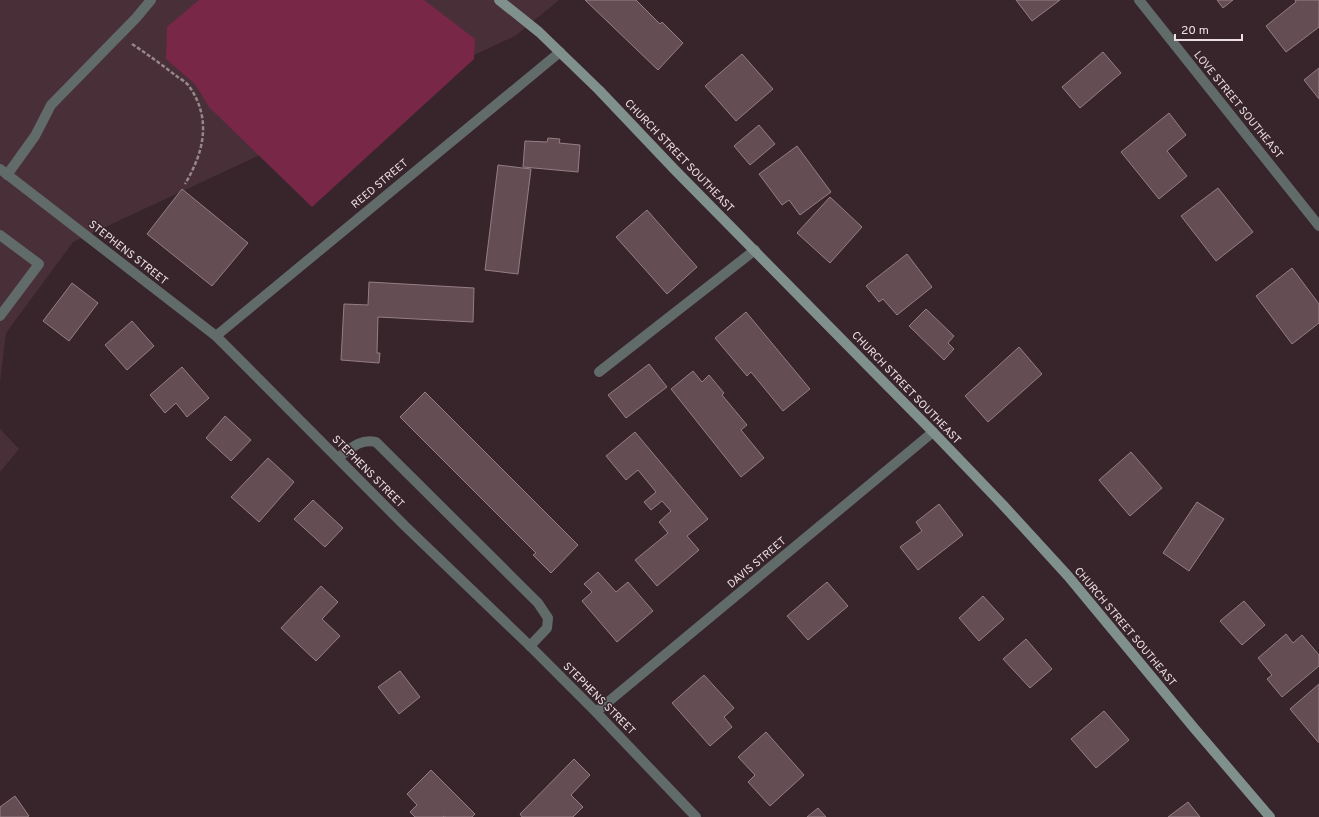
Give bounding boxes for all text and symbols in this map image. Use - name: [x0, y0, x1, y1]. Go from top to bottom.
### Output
- scale bar: [1175, 16, 1242, 42]
- text: 20 m: [1181, 23, 1209, 39]
- street label: LOVE STREET SOUTHEAST: [1190, 48, 1286, 162]
- street label: CHURCH STREET SOUTHEAST: [621, 97, 737, 215]
- street label: REED STREET: [349, 156, 411, 212]
- street label: STEPHENS STREET: [86, 218, 170, 288]
- street label: CHURCH STREET SOUTHEAST: [848, 329, 964, 447]
- street label: STEPHENS STREET: [329, 433, 407, 511]
- street label: DAVIS STREET: [725, 534, 789, 592]
- street label: CHURCH STREET SOUTHEAST: [1071, 564, 1179, 690]
- street label: STEPHENS STREET: [560, 660, 638, 738]

